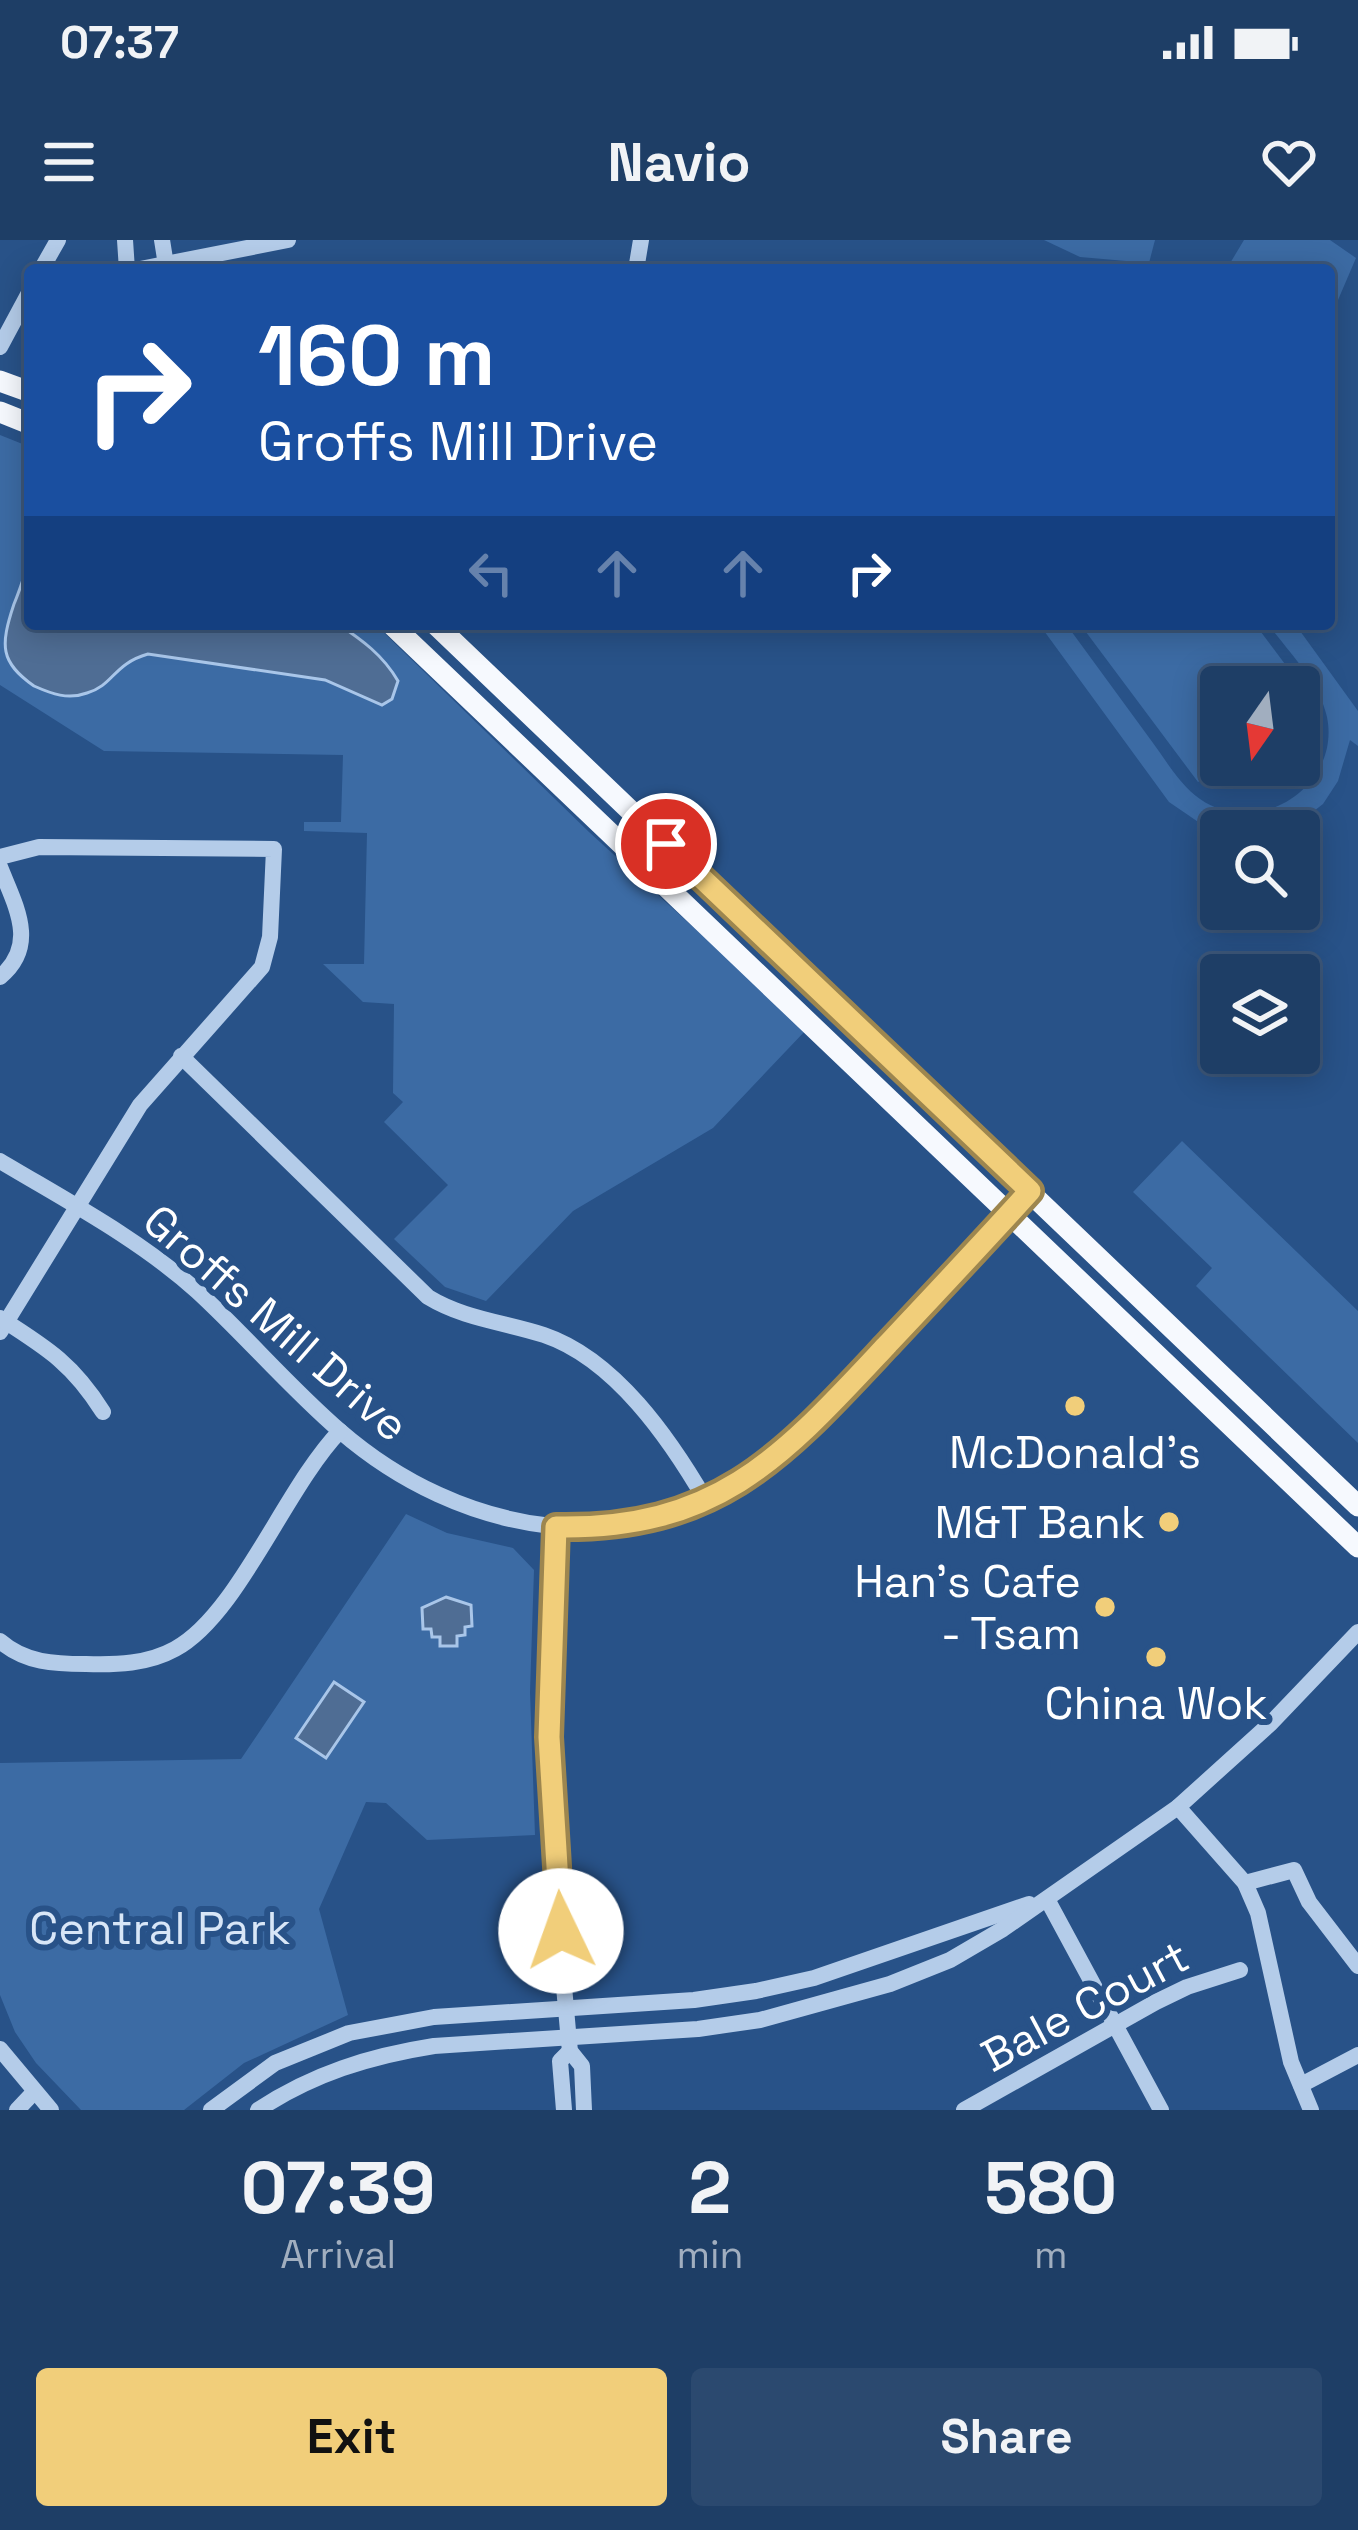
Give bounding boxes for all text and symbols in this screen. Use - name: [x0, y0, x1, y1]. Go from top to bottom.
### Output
- text: 07:37: [60, 14, 179, 71]
- text: Navio: [608, 128, 750, 197]
- icon: menu: [36, 129, 102, 195]
- icon: heart: [1256, 129, 1322, 195]
- text: 160 m: [258, 302, 495, 410]
- icon: right: [60, 312, 216, 468]
- text: Groffs Mill Drive: [258, 407, 658, 476]
- icon: left: [458, 540, 524, 606]
- icon: ahead: [584, 540, 650, 606]
- icon: ahead: [710, 540, 776, 606]
- icon: right: [836, 540, 902, 606]
- north arrow: [1200, 666, 1320, 786]
- map controls: [1200, 666, 1320, 1074]
- pin: [615, 793, 717, 895]
- button: search: [1200, 810, 1320, 930]
- icon: arrive: [633, 811, 699, 877]
- button: layers: [1200, 954, 1320, 1074]
- street label: Groffs Mill Drive: [131, 1192, 421, 1454]
- marker: McDonald's: [1062, 1393, 1088, 1419]
- place label: McDonald's: [949, 1424, 1201, 1481]
- place label: M&T Bank: [935, 1494, 1145, 1551]
- marker: M&T Bank: [1156, 1509, 1182, 1535]
- place label: Han’s Cafe - Tsam: [854, 1553, 1081, 1662]
- marker: Han’s Cafe - Tsam: [1092, 1594, 1118, 1620]
- marker: China Wok: [1143, 1644, 1169, 1670]
- place label: China Wok: [1045, 1675, 1267, 1732]
- position arrow: [498, 1868, 624, 1994]
- park label: Central Park: [29, 1900, 291, 1957]
- street label: Bale Court: [972, 1928, 1198, 2084]
- text: 07:39: [241, 2142, 436, 2234]
- text: 2: [688, 2142, 731, 2234]
- text: 580: [984, 2142, 1117, 2234]
- text: Arrival: [280, 2230, 396, 2279]
- text: min: [676, 2230, 743, 2279]
- text: m: [1034, 2230, 1067, 2279]
- button: Exit: [36, 2368, 667, 2506]
- button: Share: [691, 2368, 1322, 2506]

